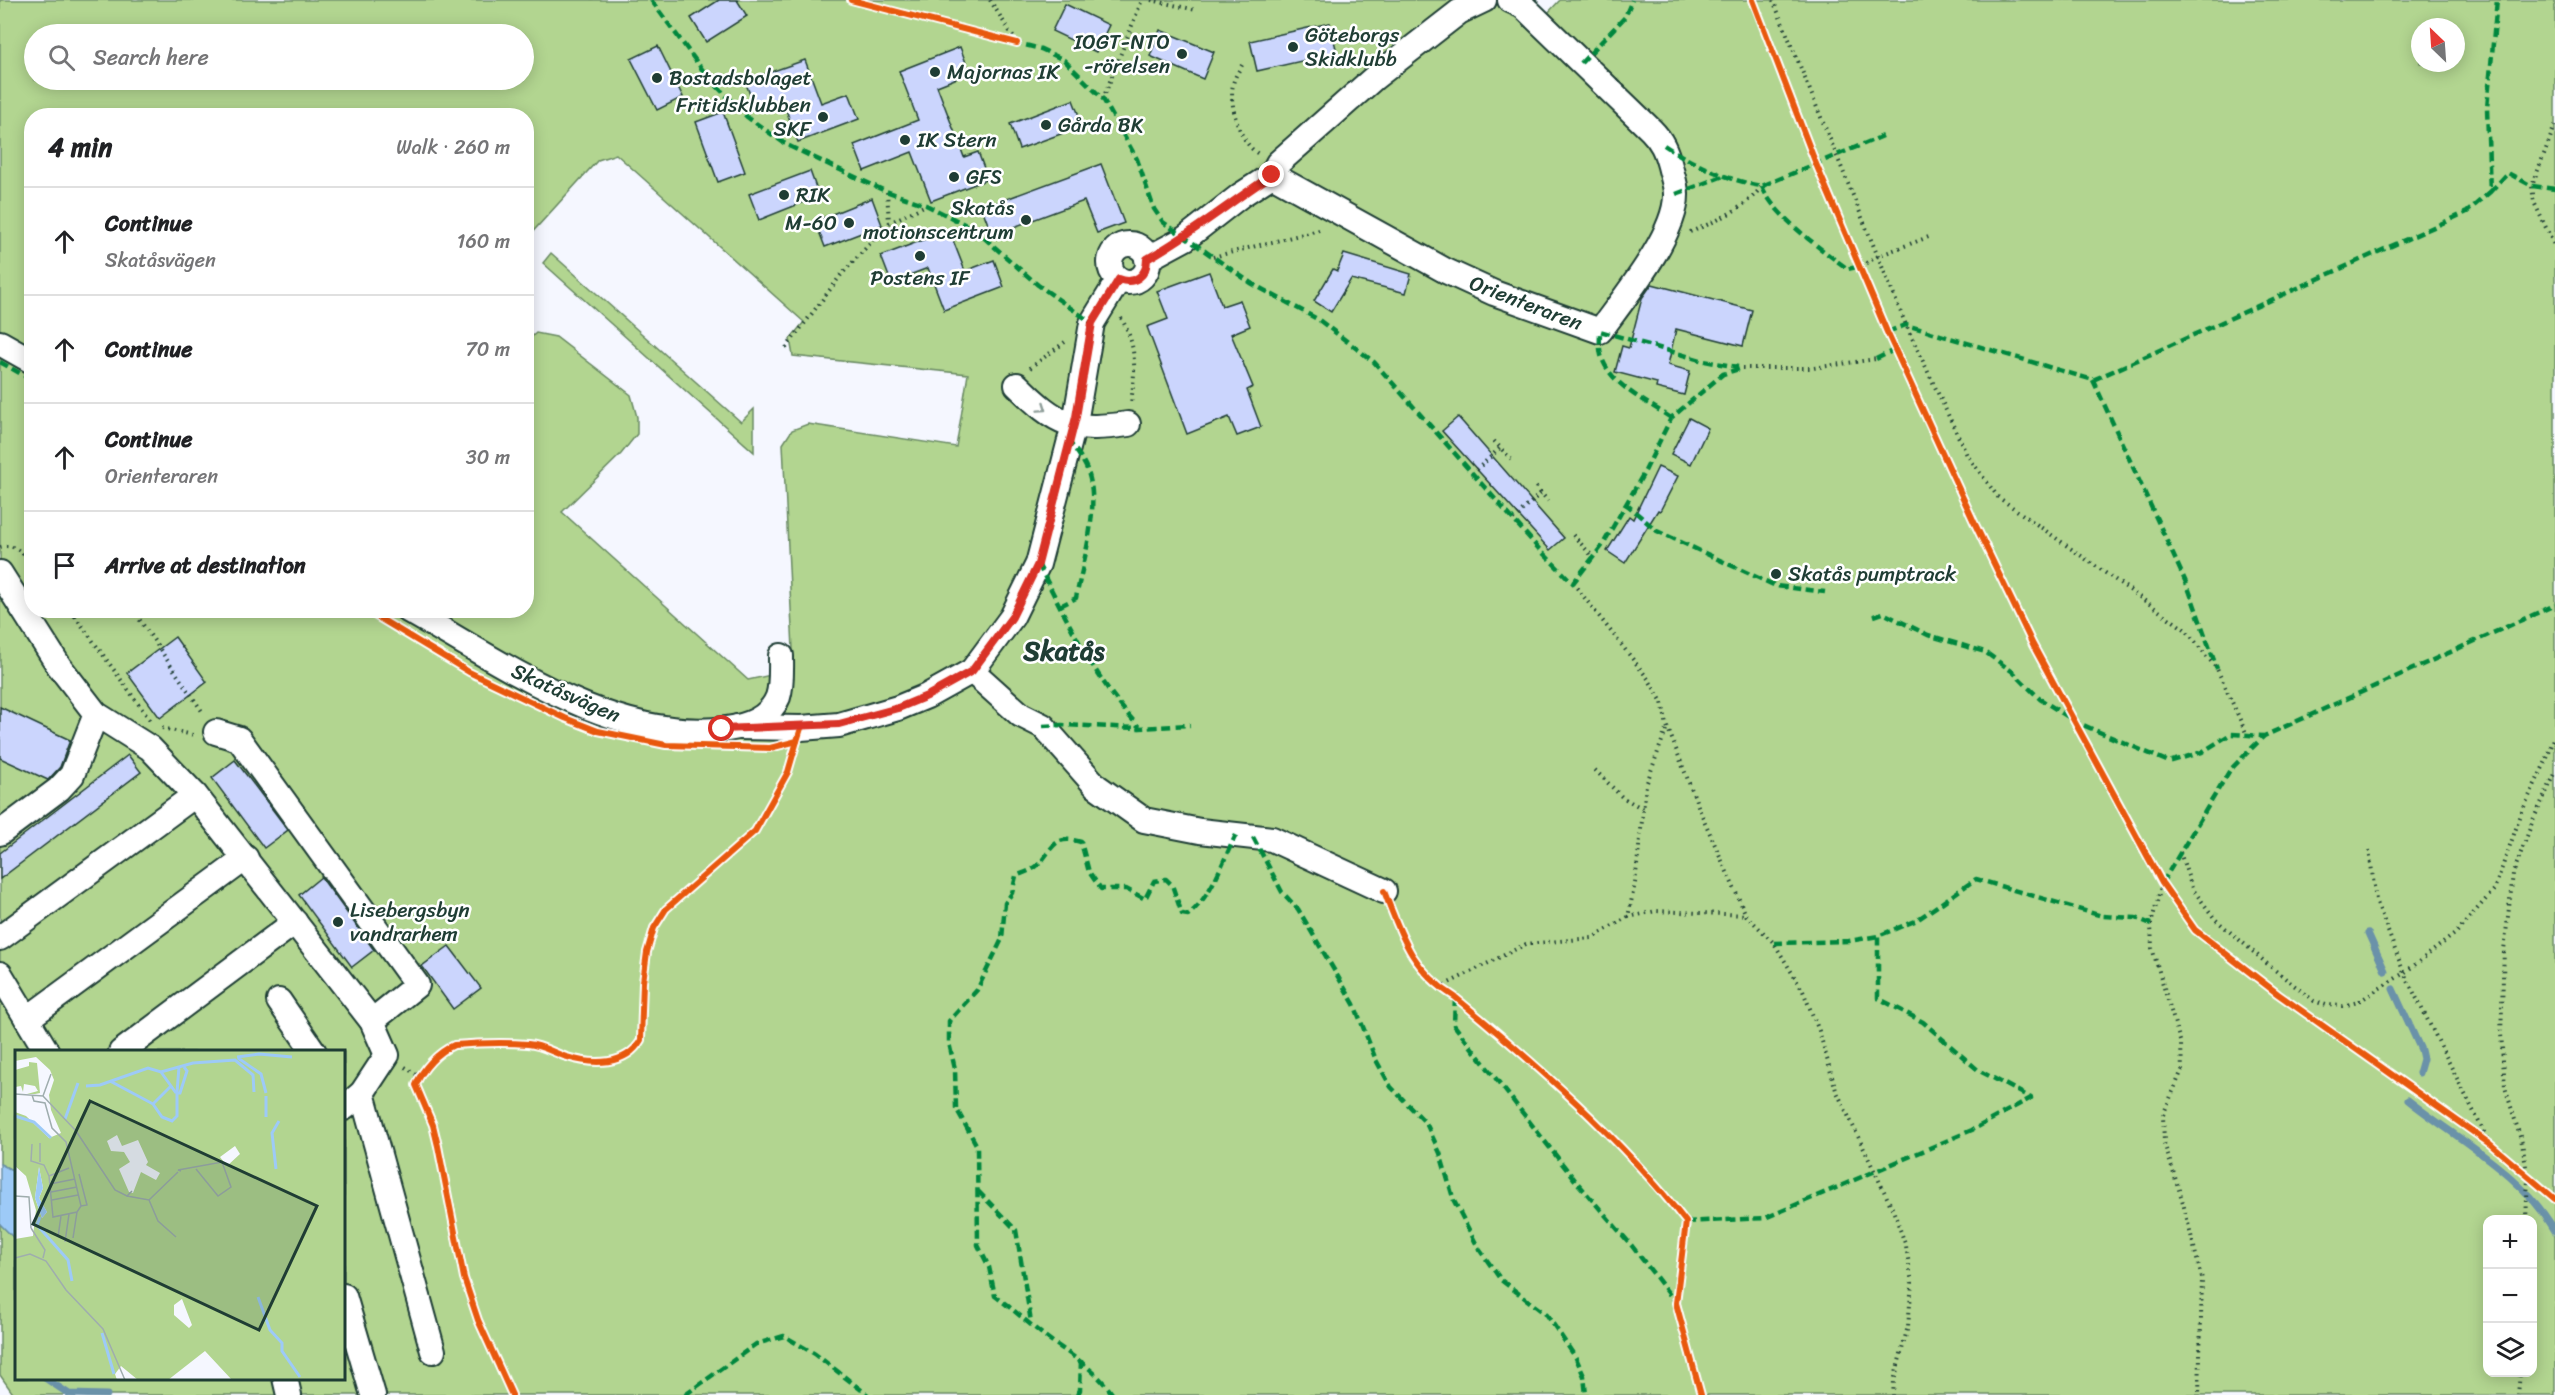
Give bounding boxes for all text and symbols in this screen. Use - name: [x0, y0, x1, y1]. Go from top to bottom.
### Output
- place label: Göteborgs Skidklubb: [1305, 16, 1400, 78]
- north arrow: [2411, 18, 2465, 72]
- place label: IOGT-NTO -rörelsen: [1073, 23, 1170, 85]
- search box: [24, 24, 534, 90]
- text: Search here: [93, 38, 209, 77]
- marker: Göteborgs Skidklubb: [1286, 40, 1300, 54]
- icon: search: [45, 41, 78, 74]
- marker: IOGT-NTO -rörelsen: [1175, 47, 1189, 61]
- place label: Majornas IK: [947, 53, 1060, 91]
- place label: Bostadsbolaget: [669, 59, 812, 97]
- marker: Majornas IK: [928, 65, 942, 79]
- marker: Bostadsbolaget: [650, 71, 664, 85]
- place label: Fritidsklubben SKF: [676, 86, 813, 148]
- place label: Gårda BK: [1058, 106, 1144, 144]
- marker: Fritidsklubben SKF: [816, 110, 830, 124]
- marker: Gårda BK: [1039, 118, 1053, 132]
- place label: IK Stern: [916, 121, 997, 159]
- text: 4 min: [48, 124, 112, 170]
- text: Walk · 260 m: [396, 130, 510, 165]
- marker: IK Stern: [898, 133, 912, 147]
- place label: GFS: [966, 158, 1002, 196]
- route end: [1258, 161, 1284, 187]
- marker: GFS: [947, 170, 961, 184]
- place label: RIK: [796, 176, 831, 214]
- marker: RIK: [777, 188, 791, 202]
- place label: Skatås motionscentrum: [863, 189, 1014, 251]
- text: Continue: [105, 204, 193, 243]
- place label: M-60: [785, 204, 837, 242]
- marker: Skatås motionscentrum: [1019, 213, 1033, 227]
- marker: M-60: [842, 216, 856, 230]
- text: 160 m: [457, 224, 510, 259]
- icon: ahead: [48, 225, 81, 258]
- text: Skatåsvägen: [105, 243, 216, 278]
- marker: Postens IF: [913, 249, 927, 263]
- place label: Postens IF: [870, 259, 971, 297]
- street label: Orienteraren: [1464, 264, 1588, 342]
- text: Continue: [105, 330, 193, 369]
- text: 70 m: [465, 332, 510, 367]
- icon: ahead: [48, 333, 81, 366]
- one-way arrow: [1037, 401, 1048, 412]
- text: Continue: [105, 420, 193, 459]
- text: 30 m: [466, 440, 510, 475]
- icon: ahead: [48, 441, 81, 474]
- text: Orienteraren: [105, 459, 218, 494]
- text: Arrive at destination: [105, 546, 306, 585]
- icon: arrive: [48, 549, 81, 582]
- place label: Skatås pumptrack: [1788, 555, 1957, 593]
- marker: Skatås pumptrack: [1769, 567, 1783, 581]
- district label: Skatås: [1022, 627, 1106, 675]
- street label: Skatåsvägen: [505, 652, 627, 734]
- route start: [708, 715, 734, 741]
- place label: Lisebergsbyn vandrarhem: [350, 891, 470, 953]
- marker: Lisebergsbyn vandrarhem: [331, 915, 345, 929]
- inset map: [15, 1050, 345, 1380]
- map controls: [2483, 1215, 2537, 1377]
- button: +: [2483, 1215, 2537, 1269]
- button: −: [2483, 1269, 2537, 1323]
- button: layers: [2483, 1323, 2537, 1377]

